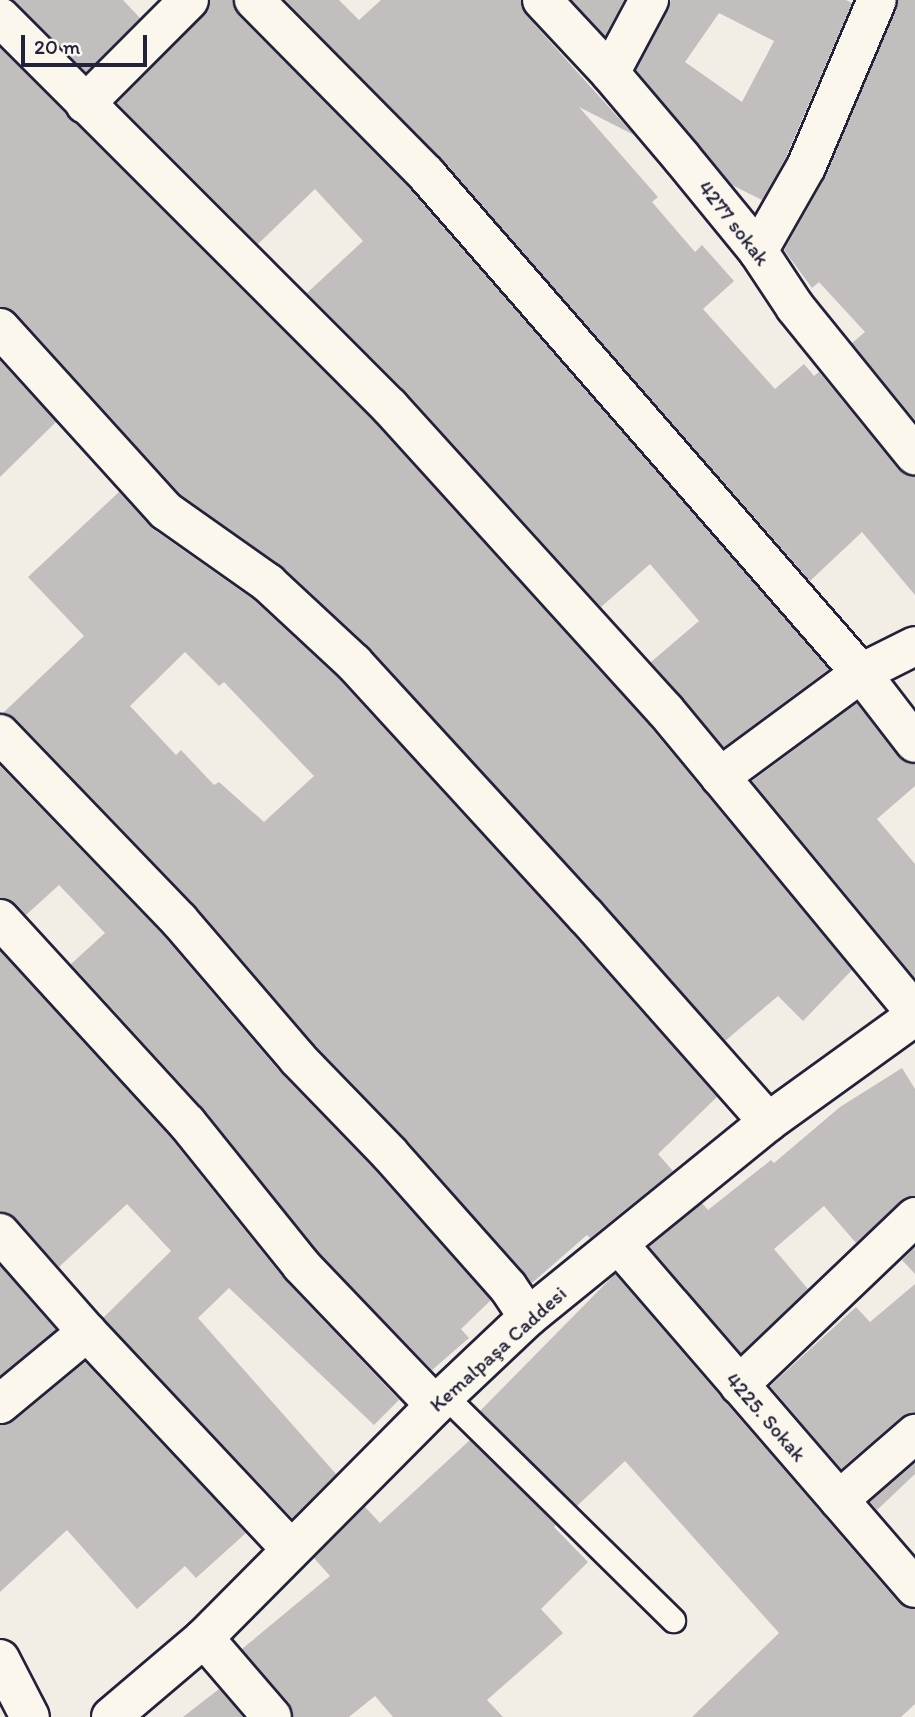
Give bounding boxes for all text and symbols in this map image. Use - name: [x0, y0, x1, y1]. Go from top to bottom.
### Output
- scale bar: [24, 21, 150, 65]
- text: 20 m: [34, 34, 80, 59]
- street label: 4277 sokak: [693, 175, 775, 271]
- street label: Kemalpaşa Caddesi: [424, 1281, 572, 1417]
- street label: 4225. Sokak: [720, 1367, 812, 1467]

